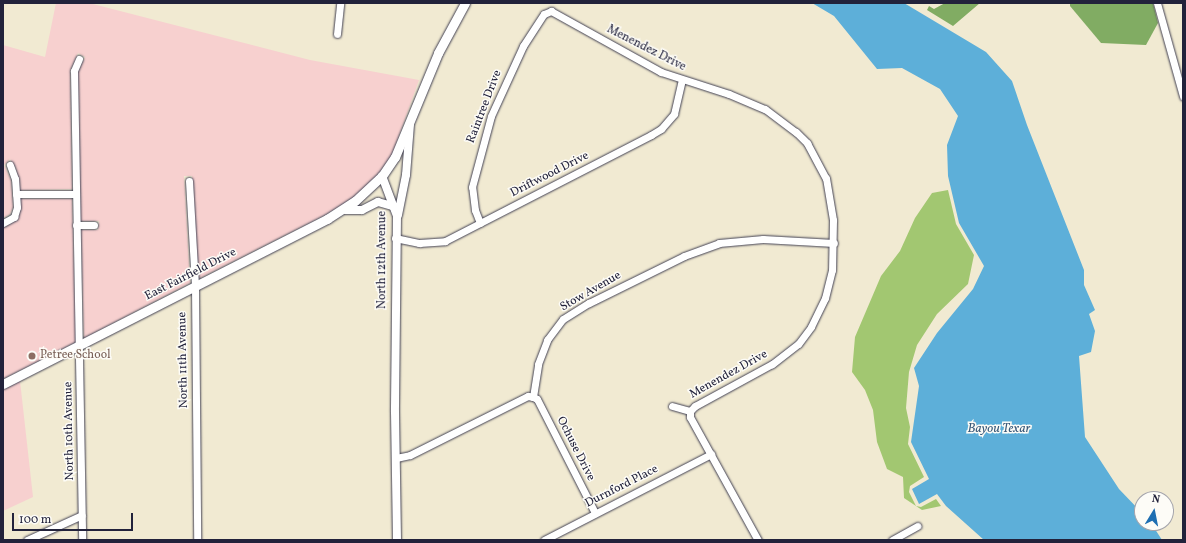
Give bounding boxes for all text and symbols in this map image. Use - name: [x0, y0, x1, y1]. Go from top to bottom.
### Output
- street label: Menendez Drive: [604, 23, 688, 75]
- street label: Raintree Drive: [464, 68, 506, 146]
- street label: Driftwood Drive: [508, 149, 592, 201]
- street label: North 12th Avenue: [376, 211, 390, 309]
- street label: East Fairfield Drive: [143, 246, 239, 304]
- street label: Stow Avenue: [558, 269, 624, 315]
- street label: North 11th Avenue: [176, 312, 192, 408]
- street label: Menendez Drive: [688, 348, 770, 402]
- place label: Petree School: [40, 349, 111, 363]
- marker: Petree School: [27, 351, 37, 361]
- street label: North 10th Avenue: [62, 381, 78, 481]
- street label: Ochuse Drive: [553, 414, 597, 484]
- water label: Bayou Texar: [968, 421, 1030, 437]
- street label: Durnford Place: [583, 462, 661, 512]
- north arrow: [1134, 491, 1174, 531]
- text: N: [1151, 492, 1161, 508]
- scale bar: [14, 505, 135, 531]
- text: 100 m: [19, 512, 51, 528]

